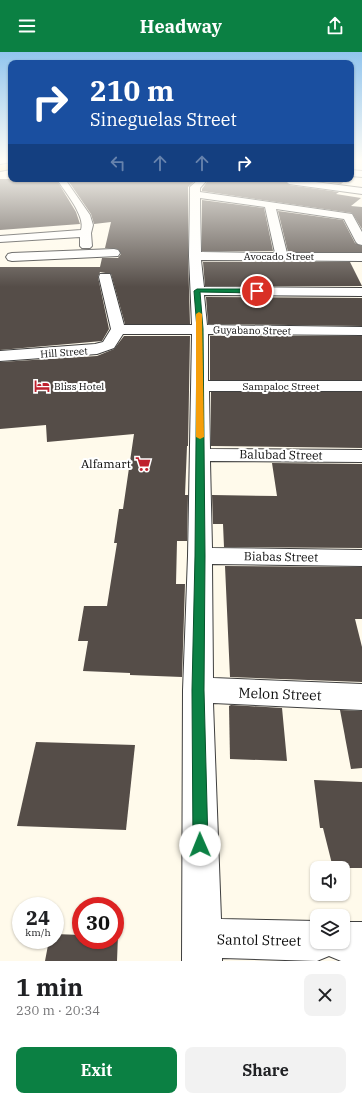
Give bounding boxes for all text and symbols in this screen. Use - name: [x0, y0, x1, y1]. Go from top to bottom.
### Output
- icon: menu: [16, 15, 38, 37]
- text: Headway: [140, 15, 222, 38]
- icon: share: [324, 15, 346, 37]
- text: 210 m: [90, 72, 174, 109]
- icon: right: [24, 76, 76, 128]
- text: Sineguelas Street: [90, 108, 237, 131]
- icon: left: [107, 152, 129, 174]
- icon: ahead: [149, 152, 171, 174]
- icon: ahead: [191, 152, 213, 174]
- icon: right: [233, 152, 255, 174]
- street label: Avocado Street: [244, 250, 315, 263]
- pin: [240, 274, 274, 308]
- icon: arrive: [246, 280, 268, 302]
- street label: Guyabano Street: [213, 323, 292, 338]
- street label: Hill Street: [40, 344, 89, 361]
- hotel icon: Bliss Hotel: [33, 377, 51, 395]
- place label: Bliss Hotel: [54, 380, 104, 393]
- street label: Sampaloc Street: [243, 380, 320, 393]
- street label: Balubad Street: [239, 446, 323, 463]
- supermarket icon: Alfamart: [134, 455, 152, 473]
- place label: Alfamart: [81, 456, 131, 471]
- street label: Biabas Street: [244, 548, 318, 565]
- street label: Melon Street: [238, 684, 322, 704]
- position arrow: [179, 824, 221, 866]
- map controls: [310, 861, 350, 949]
- button: sound: [310, 861, 350, 901]
- speed limit sign: 30: [72, 897, 124, 949]
- text: 24: [26, 904, 50, 931]
- button: layers: [310, 909, 350, 949]
- text: km/h: [25, 926, 51, 939]
- street label: Santol Street: [217, 930, 301, 950]
- text: 1 min: [16, 971, 83, 1003]
- button: close: [304, 974, 346, 1016]
- text: 230 m · 20:34: [16, 1002, 100, 1019]
- button: Exit: [16, 1047, 177, 1093]
- button: Share: [185, 1047, 346, 1093]

